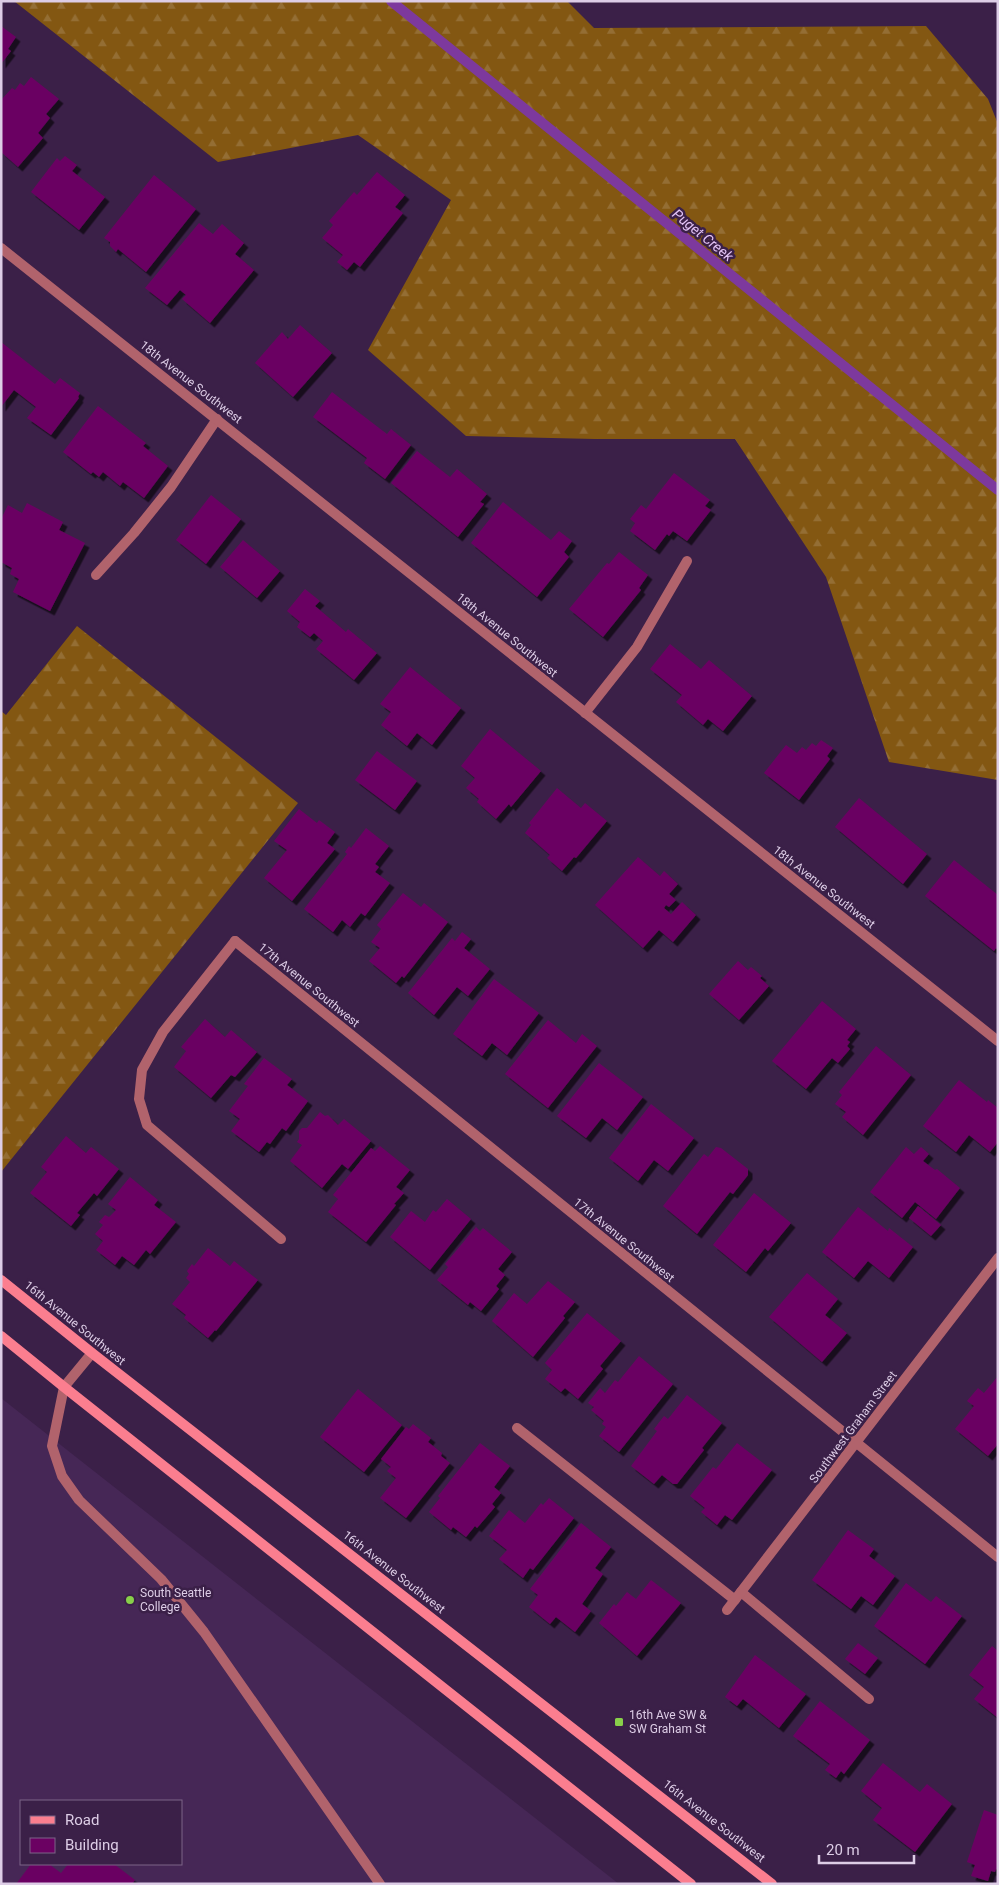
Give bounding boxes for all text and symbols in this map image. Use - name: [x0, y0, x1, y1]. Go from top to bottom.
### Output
- water label: Puget Creek: [669, 206, 737, 265]
- street label: 18th Avenue Southwest: [137, 338, 245, 426]
- street label: 18th Avenue Southwest: [454, 590, 560, 680]
- street label: 18th Avenue Southwest: [770, 843, 878, 931]
- street label: 17th Avenue Southwest: [256, 940, 362, 1030]
- street label: 17th Avenue Southwest: [571, 1195, 677, 1285]
- street label: 16th Avenue Southwest: [22, 1278, 128, 1368]
- street label: Southwest Graham Street: [806, 1368, 900, 1486]
- street label: 16th Avenue Southwest: [340, 1528, 448, 1616]
- place label: South Seattle College: [140, 1586, 211, 1614]
- marker: South Seattle College: [124, 1594, 136, 1606]
- place label: 16th Ave SW & SW Graham St: [629, 1708, 707, 1736]
- marker: 16th Ave SW & SW Graham St: [613, 1716, 625, 1728]
- street label: 16th Avenue Southwest: [660, 1777, 768, 1865]
- legend: [20, 1800, 182, 1865]
- text: Road: [65, 1811, 99, 1829]
- scale bar: [819, 1832, 914, 1864]
- text: Building: [65, 1836, 119, 1854]
- text: 20 m: [826, 1841, 860, 1859]

